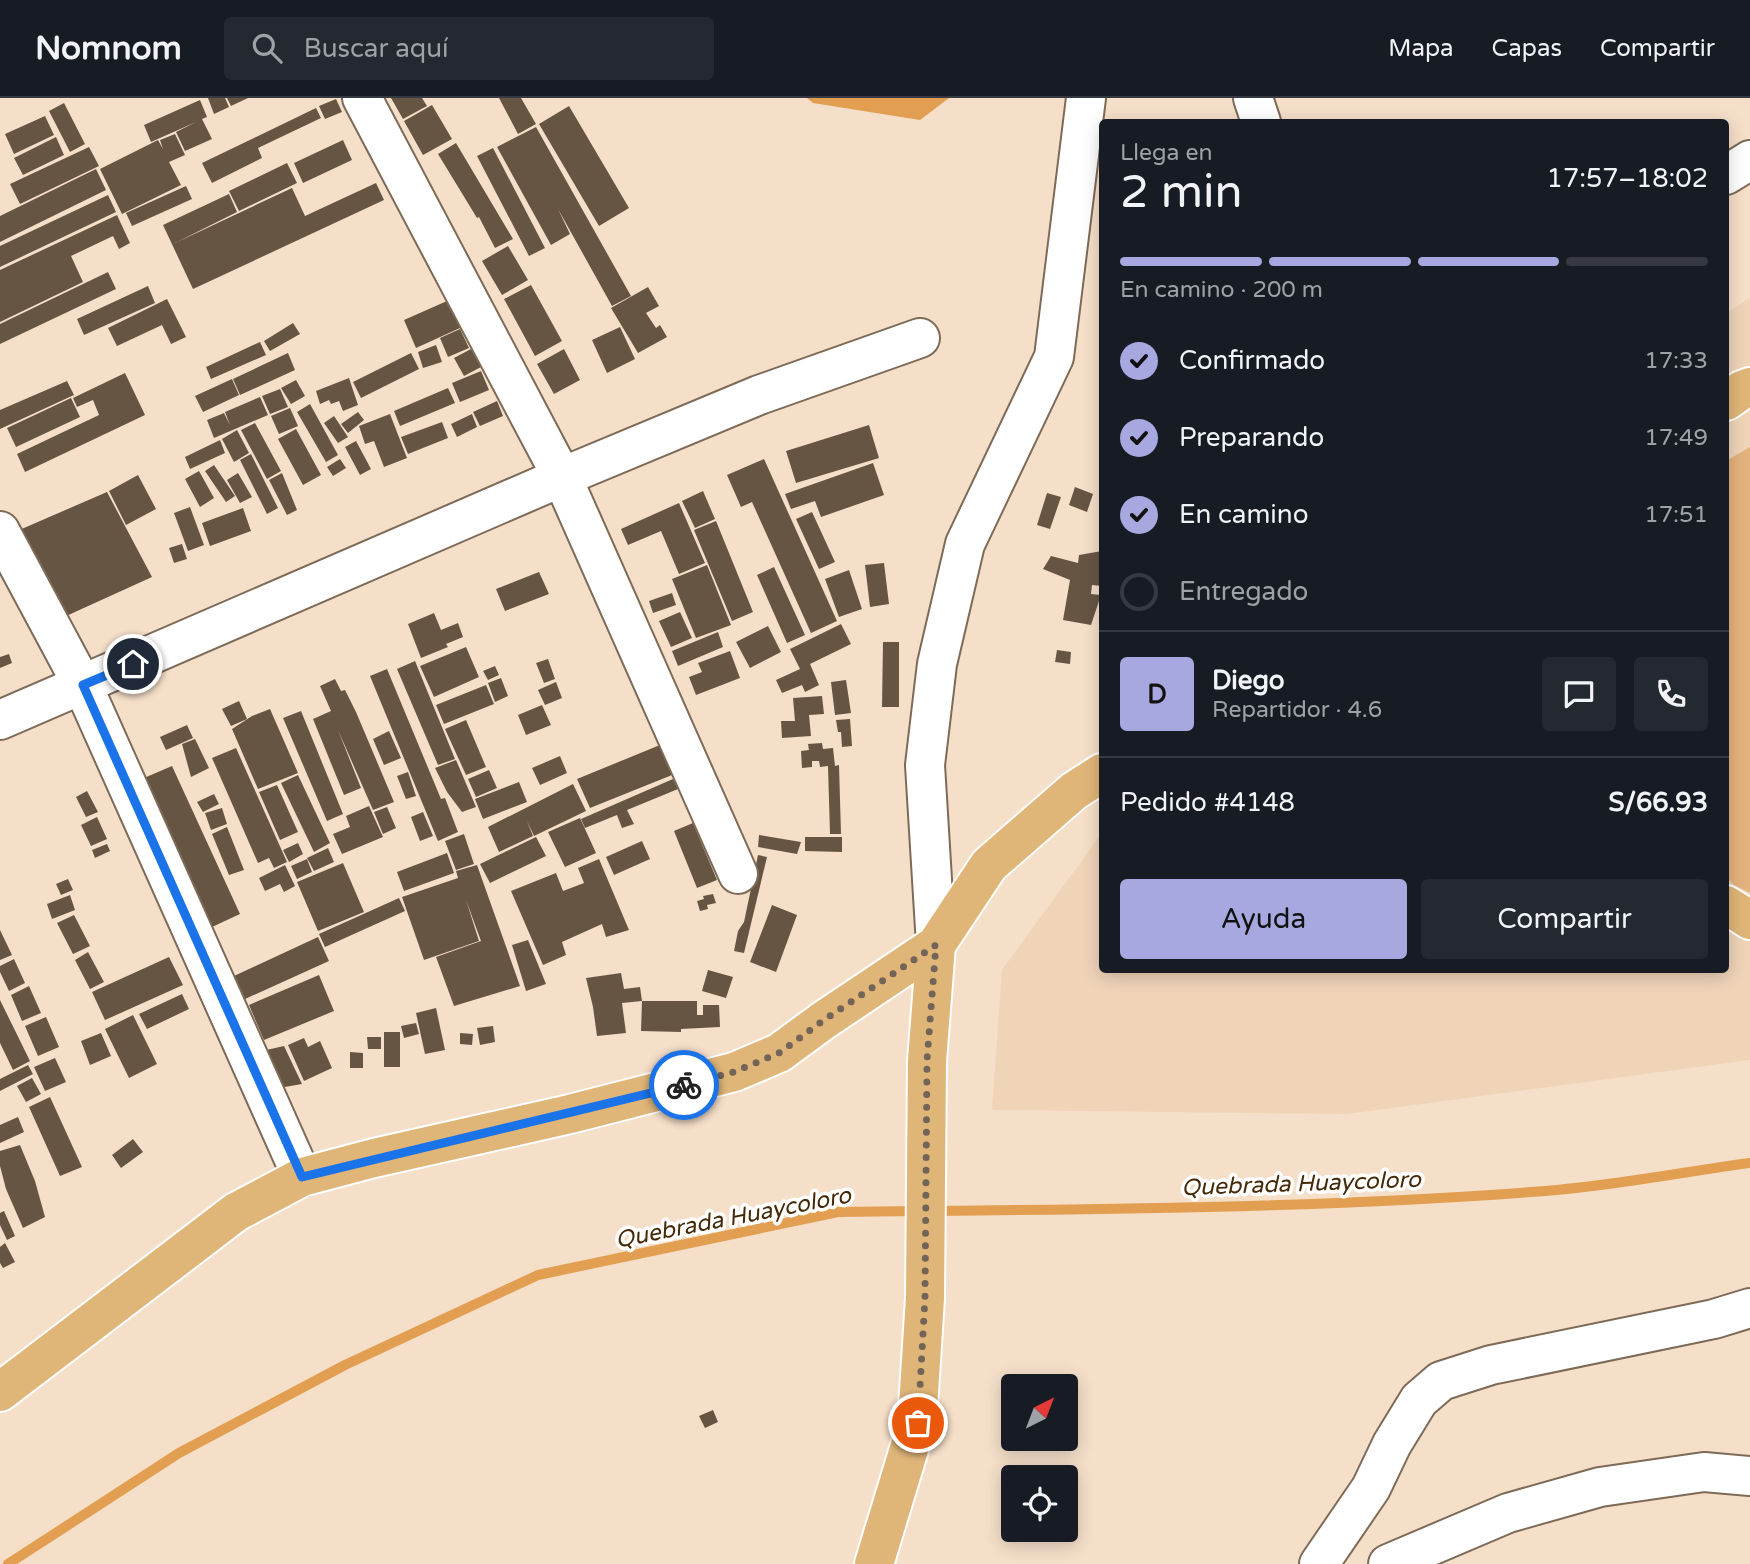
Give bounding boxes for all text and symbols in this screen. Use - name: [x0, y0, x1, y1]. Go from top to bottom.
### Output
- search box: [224, 17, 714, 80]
- text: Nomnom: [35, 29, 182, 68]
- icon: search: [248, 29, 286, 67]
- text: Buscar aquí: [304, 33, 449, 64]
- text: Mapa: [1388, 34, 1454, 63]
- text: Capas: [1492, 34, 1562, 63]
- text: Compartir: [1600, 34, 1715, 63]
- text: Llega en: [1120, 139, 1212, 167]
- text: 17:57–18:02: [1547, 163, 1708, 194]
- text: 2 min: [1120, 165, 1243, 220]
- text: En camino · 200 m: [1120, 276, 1323, 304]
- icon: check: [1120, 342, 1158, 380]
- text: Confirmado: [1179, 345, 1325, 376]
- text: 17:33: [1644, 347, 1708, 375]
- icon: check: [1120, 419, 1158, 457]
- text: Preparando: [1179, 422, 1324, 453]
- text: 17:49: [1644, 424, 1708, 452]
- icon: check: [1120, 496, 1158, 534]
- text: En camino: [1179, 499, 1308, 530]
- text: 17:51: [1644, 501, 1708, 529]
- text: Entregado: [1179, 576, 1308, 607]
- pin: [103, 634, 163, 694]
- icon: home: [114, 645, 152, 683]
- button: chat: [1542, 657, 1616, 731]
- button: phone: [1634, 657, 1708, 731]
- text: Diego: [1212, 665, 1285, 696]
- text: D: [1147, 679, 1167, 710]
- text: Repartidor · 4.6: [1212, 696, 1382, 724]
- text: Pedido #4148: [1120, 787, 1295, 818]
- text: S/66.93: [1608, 787, 1708, 818]
- button: Ayuda: [1120, 879, 1407, 959]
- button: Compartir: [1421, 879, 1708, 959]
- courier: [649, 1050, 719, 1120]
- icon: bike: [665, 1066, 703, 1104]
- water label: Quebrada Huaycoloro: [1181, 1166, 1422, 1202]
- water label: Quebrada Huaycoloro: [613, 1181, 854, 1255]
- north arrow: [1001, 1374, 1078, 1451]
- map controls: [1001, 1374, 1078, 1542]
- pin: [888, 1393, 948, 1453]
- icon: bag: [899, 1404, 937, 1442]
- button: locate: [1001, 1465, 1078, 1542]

